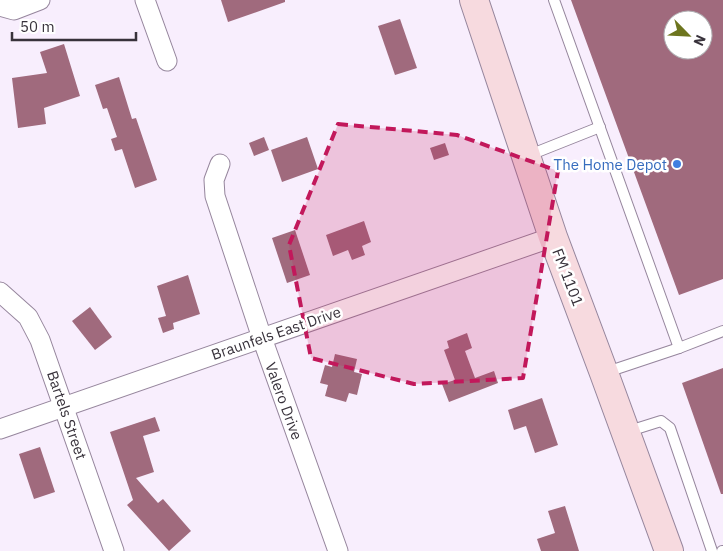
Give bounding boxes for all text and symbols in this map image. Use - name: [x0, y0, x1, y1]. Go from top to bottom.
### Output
- scale bar: [12, 10, 136, 42]
- north arrow: [663, 10, 713, 60]
- text: 50 m: [20, 17, 55, 36]
- text: N: [690, 32, 710, 49]
- place label: The Home Depot: [554, 155, 667, 174]
- marker: The Home Depot: [671, 158, 683, 170]
- street label: FM 1101: [548, 246, 588, 308]
- street label: Braunfels East Drive: [209, 302, 343, 364]
- street label: Valero Drive: [261, 360, 307, 442]
- street label: Bartels Street: [43, 368, 91, 462]

